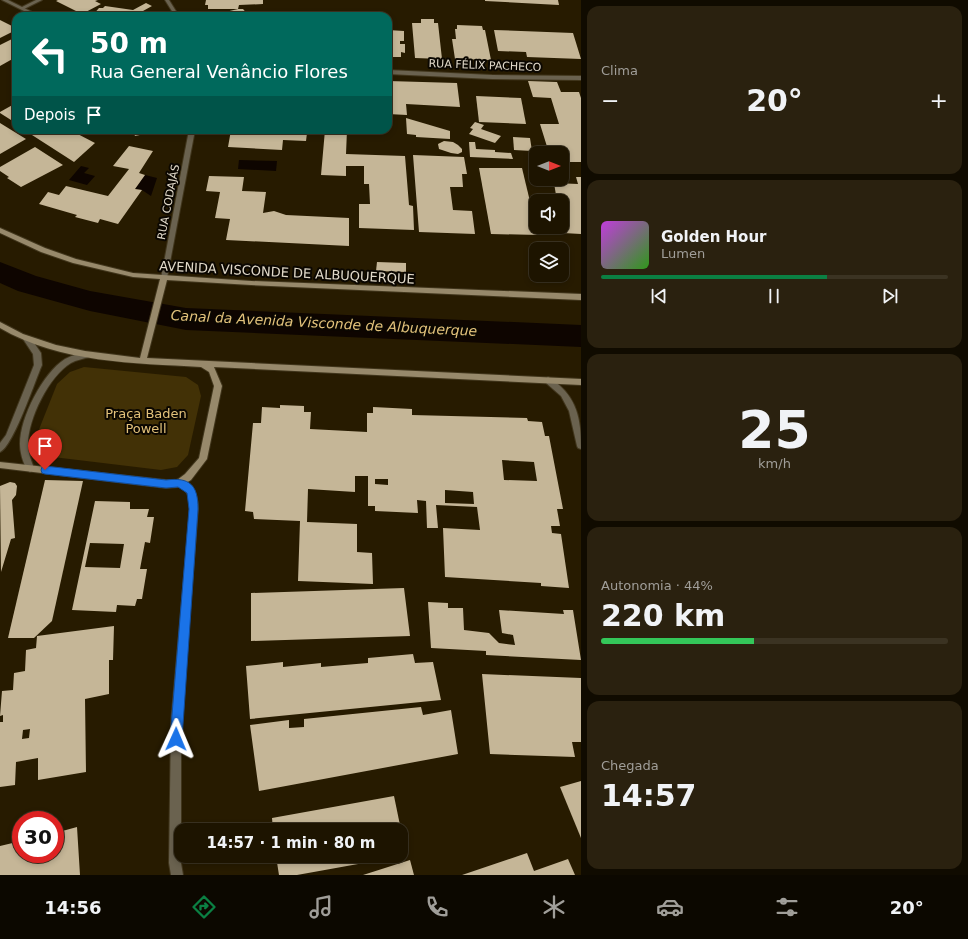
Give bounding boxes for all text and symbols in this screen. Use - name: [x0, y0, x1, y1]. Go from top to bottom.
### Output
- text: 50 m: [90, 27, 168, 60]
- icon: left: [24, 28, 76, 80]
- street label: RUA FÉLIX PACHECO: [428, 57, 542, 74]
- text: Rua General Venâncio Flores: [90, 61, 348, 82]
- text: Clima: [601, 63, 638, 78]
- text: 20°: [746, 83, 803, 118]
- text: −: [601, 88, 619, 113]
- text: +: [930, 88, 948, 113]
- icon: arrive: [83, 104, 105, 126]
- text: Depois: [24, 106, 75, 124]
- north arrow: [529, 146, 569, 186]
- map controls: [529, 146, 569, 282]
- street label: RUA CODAJÁS: [155, 163, 182, 241]
- button: sound: [529, 194, 569, 234]
- text: Golden Hour: [661, 228, 767, 246]
- button: layers: [529, 242, 569, 282]
- text: Lumen: [661, 246, 705, 261]
- street label: AVENIDA VISCONDE DE ALBUQUERQUE: [159, 258, 415, 287]
- icon: previous: [648, 285, 670, 307]
- icon: pause: [763, 285, 785, 307]
- icon: next: [879, 285, 901, 307]
- water label: Canal da Avenida Visconde de Albuquerque: [170, 307, 478, 339]
- text: 25: [738, 400, 811, 460]
- park label: Praça Baden Powell: [105, 406, 187, 436]
- pin: [28, 429, 62, 470]
- icon: arrive: [34, 435, 56, 457]
- text: km/h: [758, 456, 791, 471]
- text: Autonomia · 44%: [601, 578, 713, 593]
- text: 220 km: [601, 598, 725, 633]
- position arrow: [155, 718, 197, 760]
- text: Chegada: [601, 758, 659, 773]
- text: 14:57: [601, 778, 697, 813]
- speed limit sign: 30: [12, 811, 64, 863]
- text: 14:57 · 1 min · 80 m: [207, 834, 375, 852]
- icon: directions: [190, 893, 218, 921]
- icon: music: [307, 893, 335, 921]
- icon: phone: [423, 893, 451, 921]
- icon: climate: [540, 893, 568, 921]
- icon: car: [656, 893, 684, 921]
- icon: filters: [773, 893, 801, 921]
- text: 14:56: [44, 897, 102, 918]
- text: 20°: [890, 897, 924, 918]

